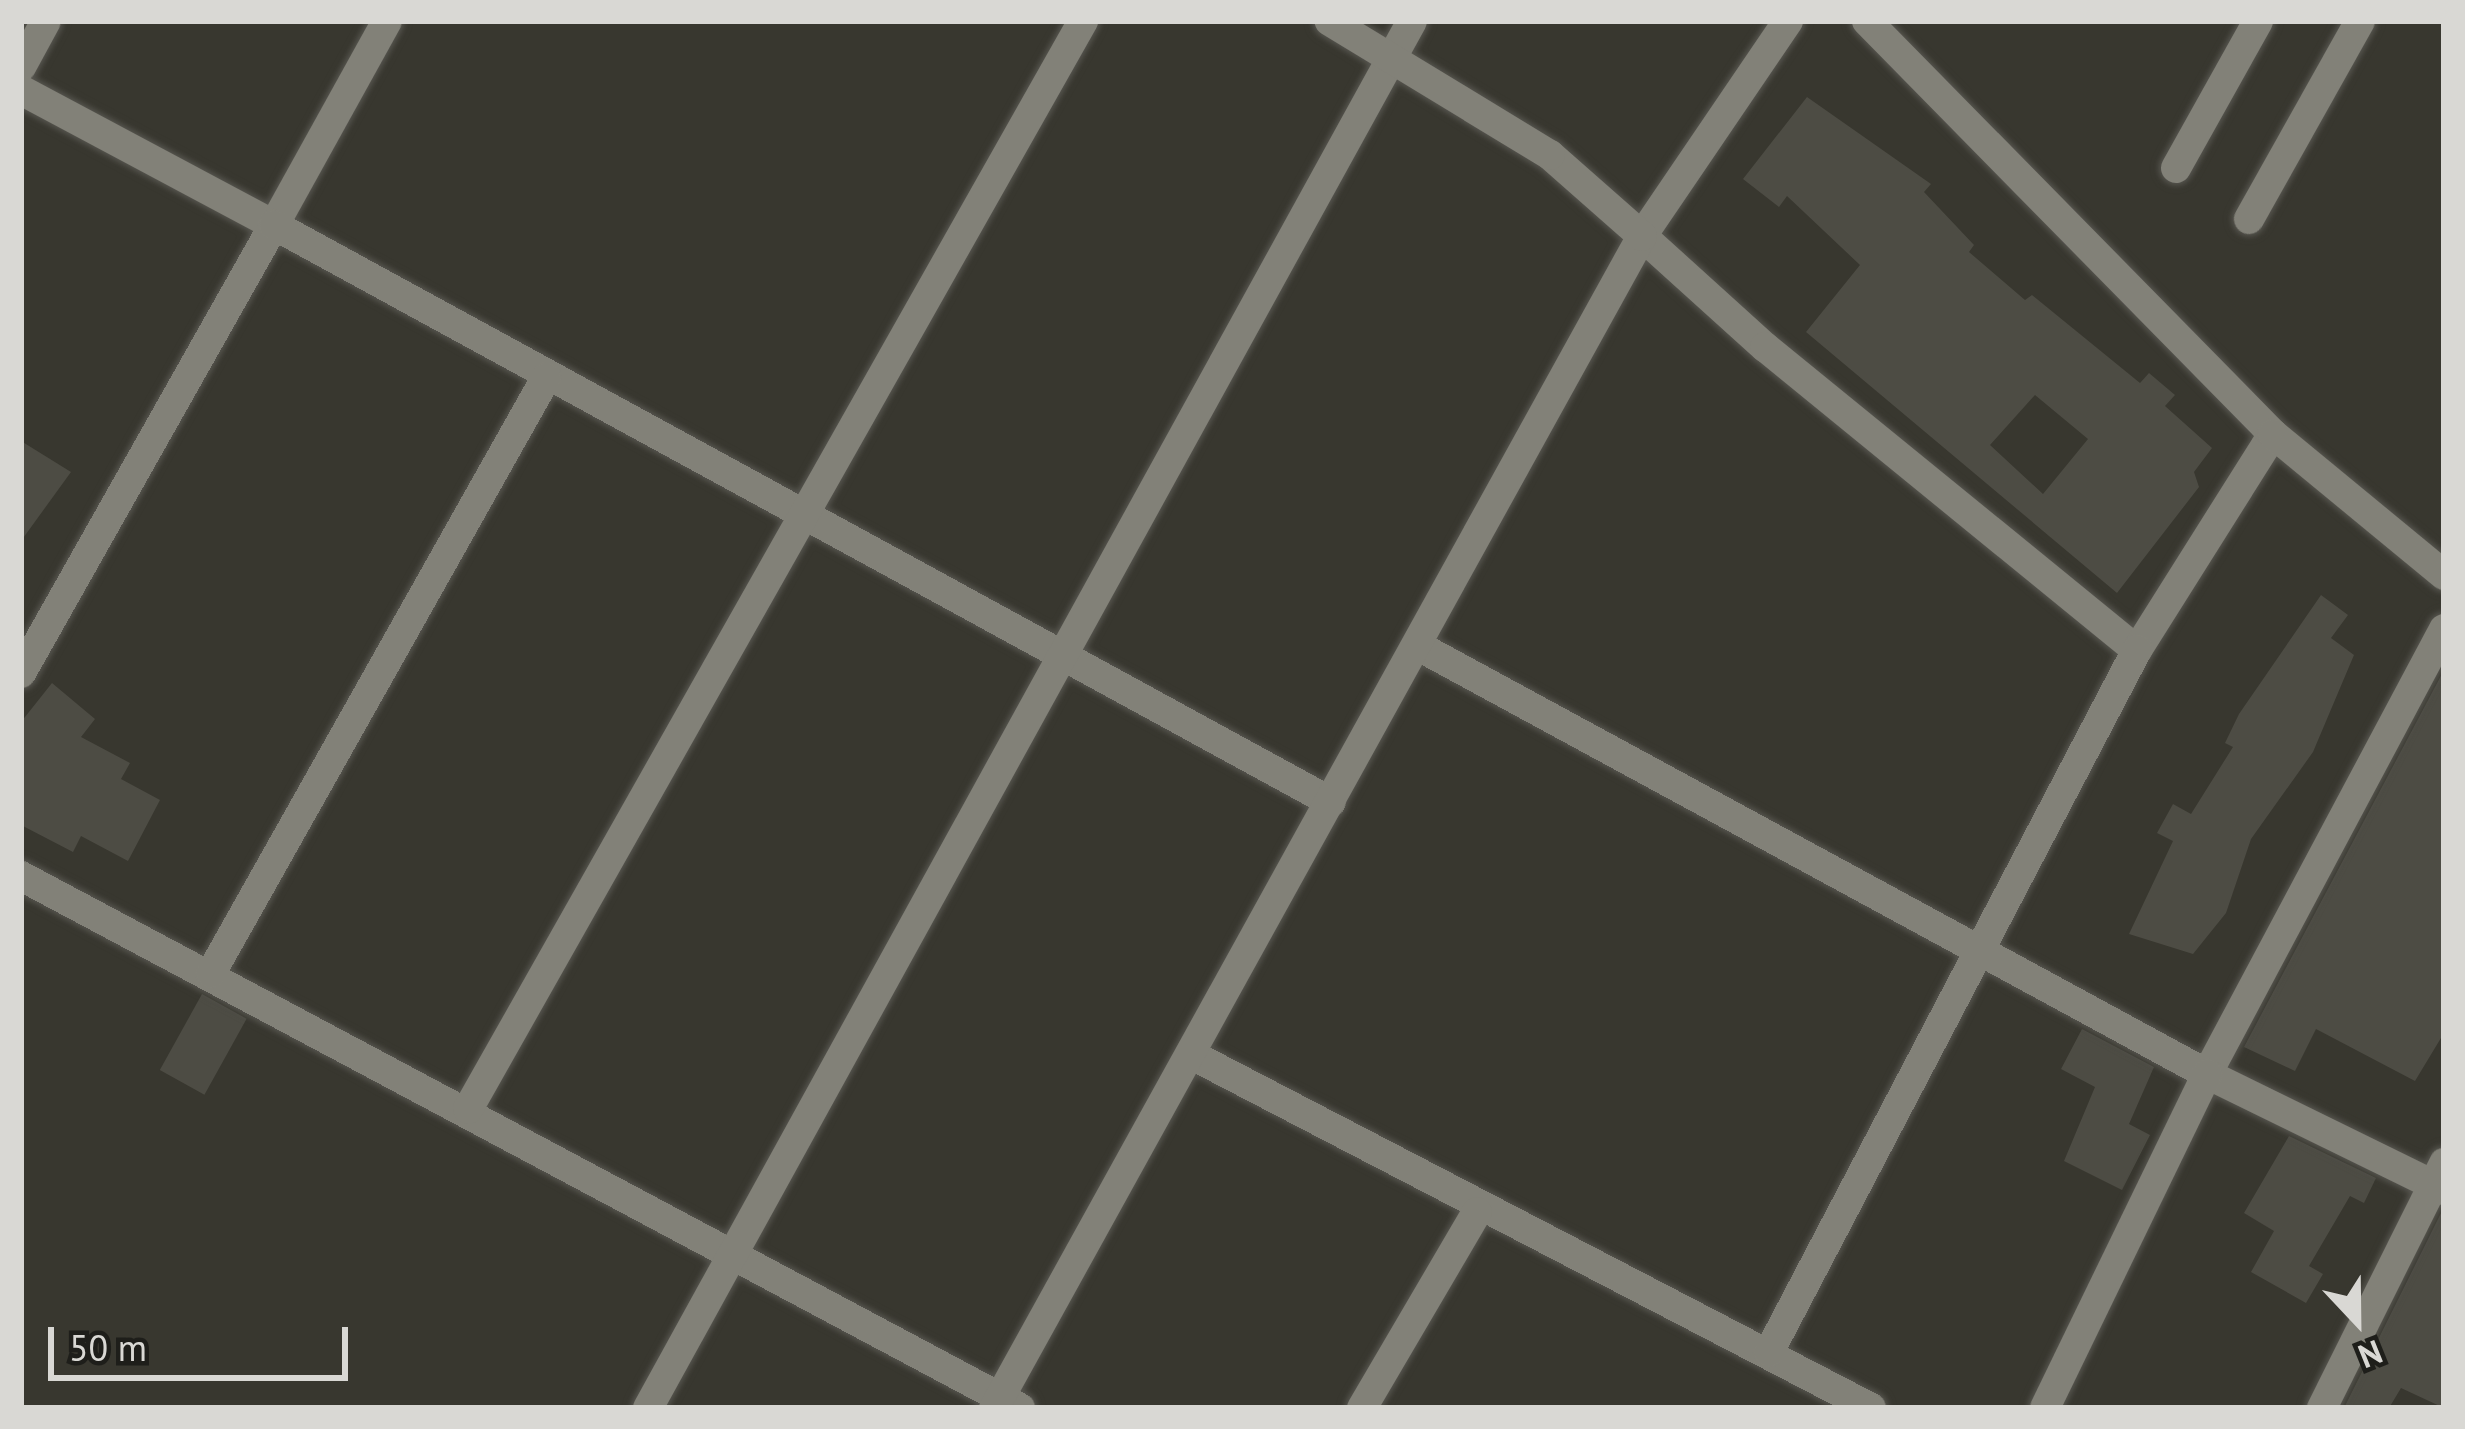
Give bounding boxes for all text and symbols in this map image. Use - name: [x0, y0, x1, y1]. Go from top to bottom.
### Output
- north arrow: [2297, 1261, 2417, 1381]
- scale bar: [54, 1303, 354, 1377]
- text: 50 m: [69, 1324, 147, 1371]
- text: N: [2353, 1331, 2389, 1379]

